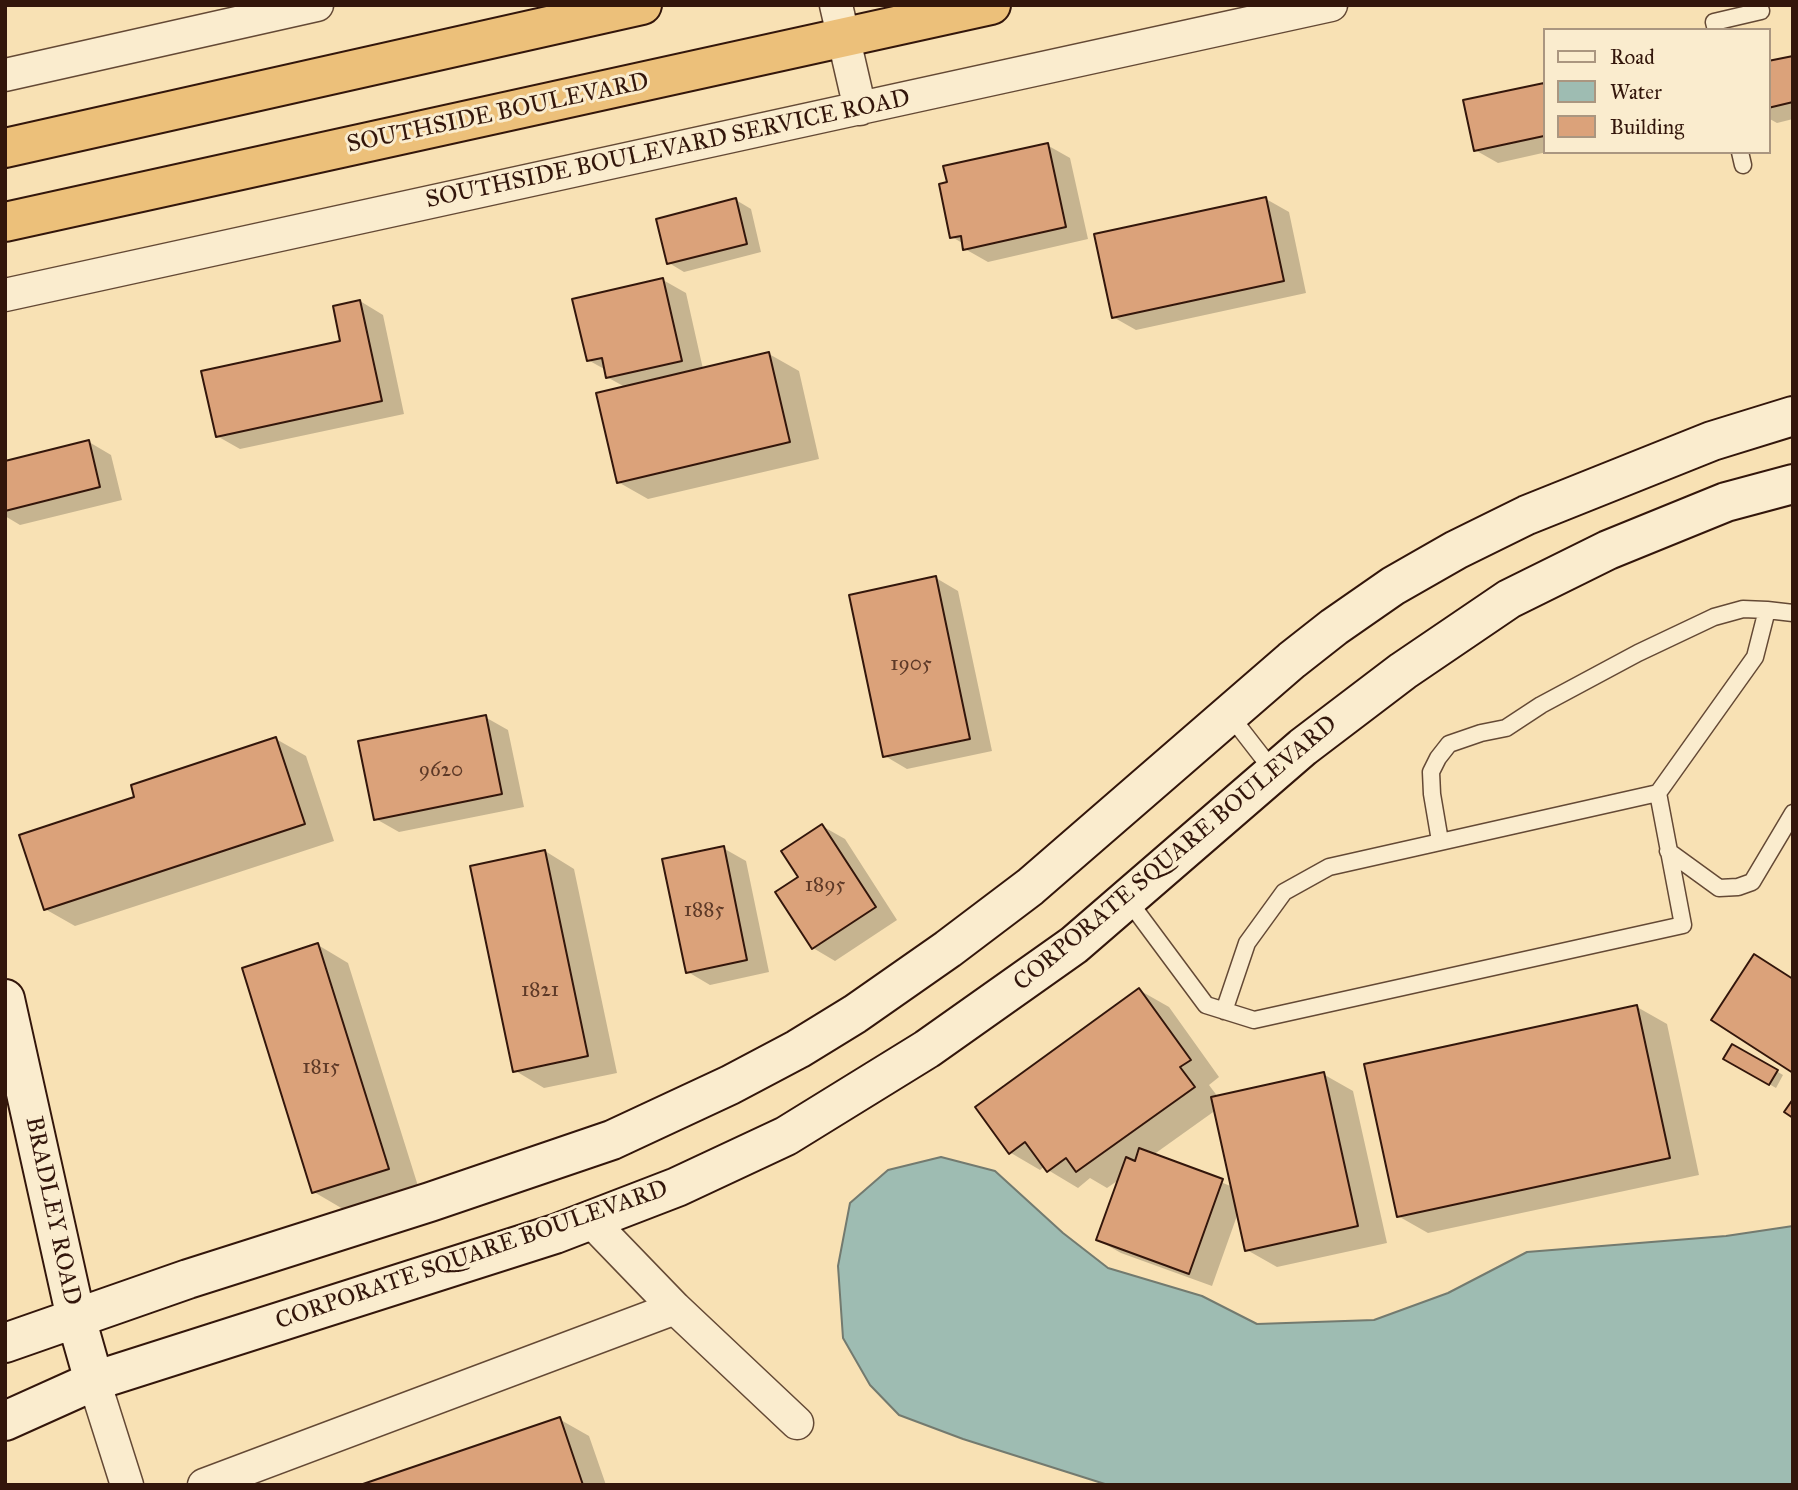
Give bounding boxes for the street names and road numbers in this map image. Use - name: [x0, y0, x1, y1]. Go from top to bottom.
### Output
- street label: SOUTHSIDE BOULEVARD: [344, 68, 652, 160]
- street label: SOUTHSIDE BOULEVARD SERVICE ROAD: [423, 85, 913, 215]
- street label: CORPORATE SQUARE BOULEVARD: [1009, 710, 1343, 998]
- street label: BRADLEY ROAD: [18, 1114, 86, 1308]
- street label: CORPORATE SQUARE BOULEVARD: [272, 1175, 672, 1337]

